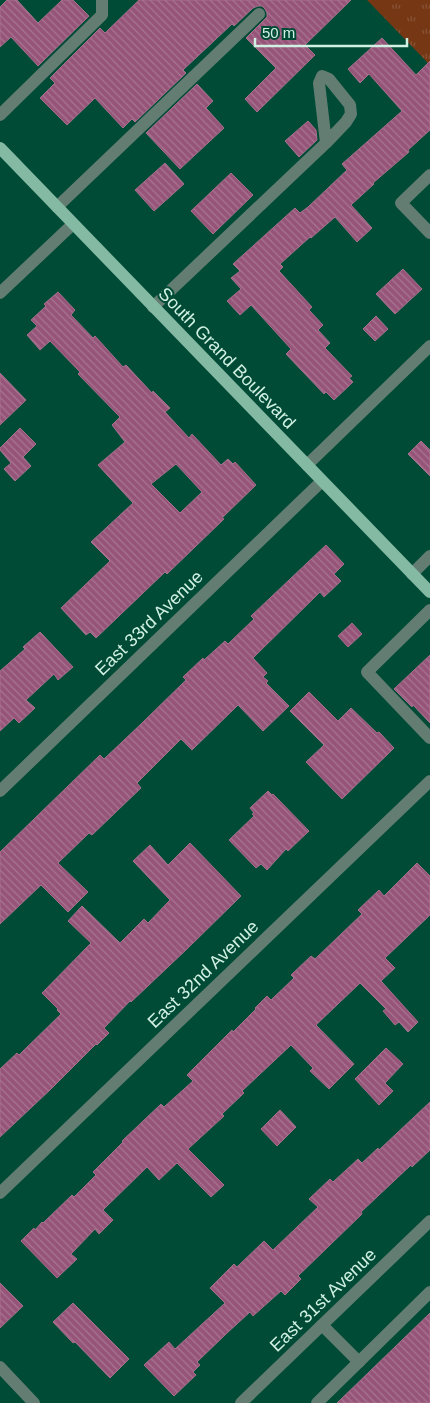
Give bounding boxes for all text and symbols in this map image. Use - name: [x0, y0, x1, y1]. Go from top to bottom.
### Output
- scale bar: [255, 15, 408, 47]
- text: 50 m: [262, 24, 295, 41]
- street label: South Grand Boulevard: [154, 283, 300, 433]
- street label: East 33rd Avenue: [91, 567, 207, 679]
- street label: East 32nd Avenue: [144, 916, 262, 1032]
- street label: East 31st Avenue: [266, 1244, 380, 1356]

